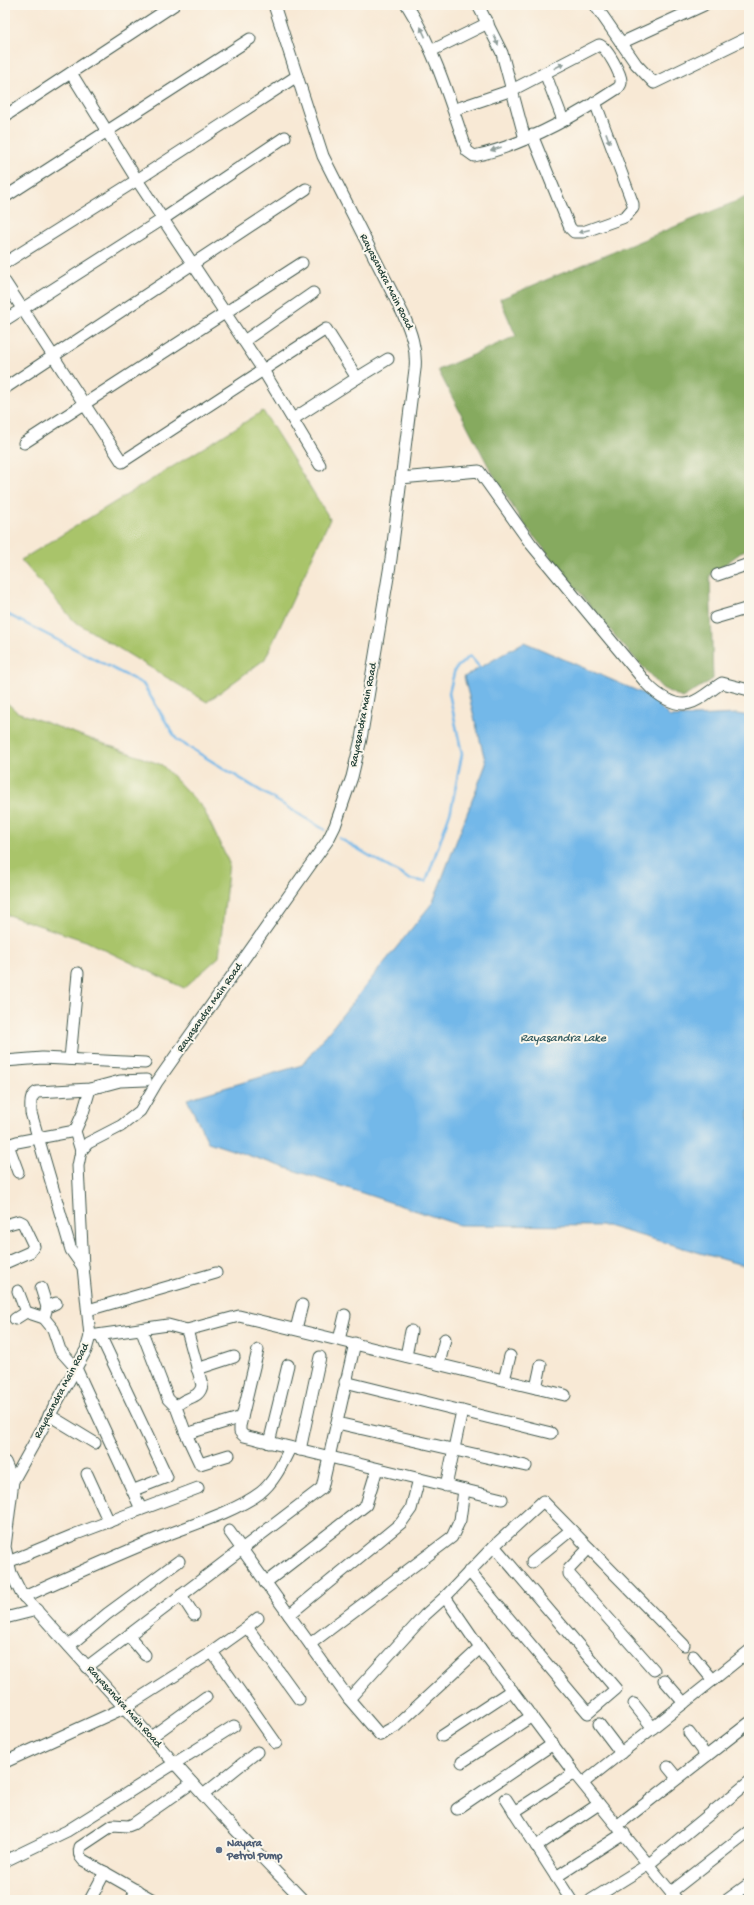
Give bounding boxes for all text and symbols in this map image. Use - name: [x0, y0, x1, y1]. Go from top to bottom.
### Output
- one-way arrow: [420, 27, 426, 38]
- one-way arrow: [493, 34, 499, 45]
- one-way arrow: [553, 62, 565, 69]
- one-way arrow: [606, 133, 612, 145]
- one-way arrow: [490, 147, 502, 153]
- one-way arrow: [577, 228, 589, 234]
- street label: Rayasandra Main Road: [357, 232, 416, 333]
- street label: Rayasandra Main Road: [348, 660, 380, 768]
- street label: Rayasandra Main Road: [175, 960, 246, 1055]
- water label: Rayasandra Lake: [520, 1032, 607, 1046]
- street label: Rayasandra Main Road: [32, 1340, 93, 1441]
- street label: Rayasandra Main Road: [84, 1664, 165, 1751]
- place label: Nayara Petrol Pump: [226, 1838, 283, 1863]
- marker: Nayara Petrol Pump: [214, 1845, 224, 1855]

